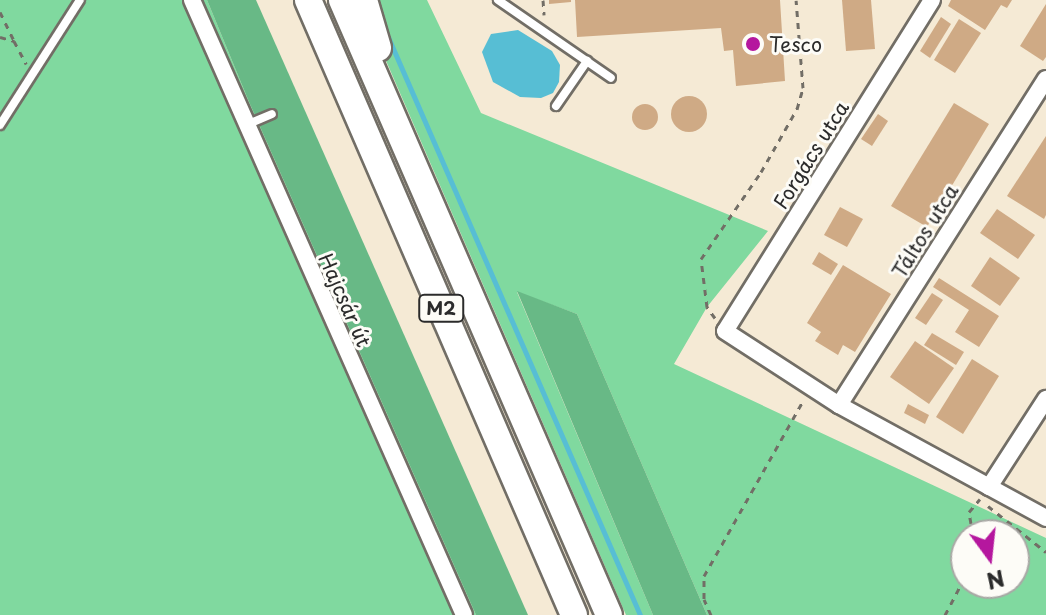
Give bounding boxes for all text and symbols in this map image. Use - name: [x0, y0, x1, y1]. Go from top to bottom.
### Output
- place label: Tesco: [769, 32, 822, 56]
- marker: Tesco: [744, 35, 762, 53]
- street label: Forgács utca: [768, 97, 854, 213]
- street label: Táltos utca: [887, 180, 963, 282]
- street label: Hajcsár út: [313, 249, 377, 351]
- road number: M2: [417, 294, 465, 322]
- north arrow: [950, 519, 1030, 599]
- text: N: [983, 563, 1009, 599]

